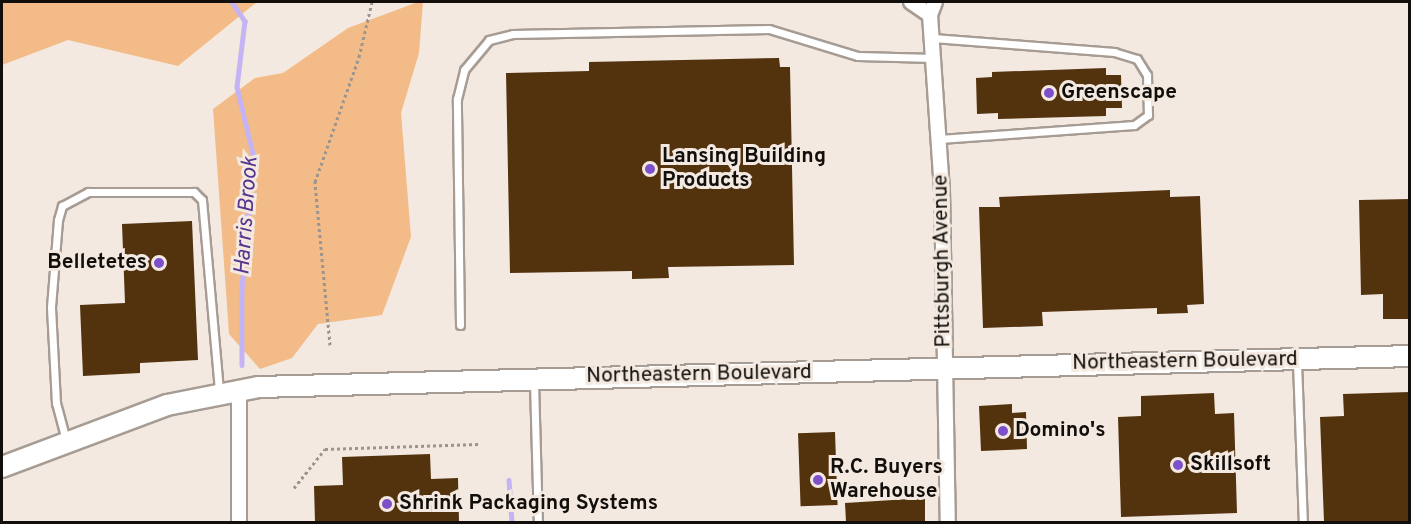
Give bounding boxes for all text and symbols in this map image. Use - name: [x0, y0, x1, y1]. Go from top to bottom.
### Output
- place label: Greenscape: [1061, 80, 1177, 106]
- marker: Greenscape: [1042, 86, 1056, 100]
- place label: Lansing Building Products: [662, 144, 826, 194]
- water label: Harris Brook: [230, 156, 264, 276]
- marker: Lansing Building Products: [643, 162, 657, 176]
- street label: Pittsburgh Avenue: [929, 174, 957, 348]
- place label: Belletetes: [47, 250, 147, 276]
- marker: Belletetes: [152, 256, 166, 270]
- street label: Northeastern Boulevard: [1072, 347, 1298, 377]
- street label: Northeastern Boulevard: [586, 360, 812, 390]
- place label: Domino's: [1015, 418, 1106, 444]
- marker: Domino's: [996, 424, 1010, 438]
- place label: Skillsoft: [1190, 452, 1271, 478]
- place label: R.C. Buyers Warehouse: [830, 455, 943, 505]
- marker: Skillsoft: [1171, 458, 1185, 472]
- marker: R.C. Buyers Warehouse: [811, 473, 825, 487]
- place label: Shrink Packaging Systems: [399, 491, 658, 517]
- marker: Shrink Packaging Systems: [380, 497, 394, 511]

